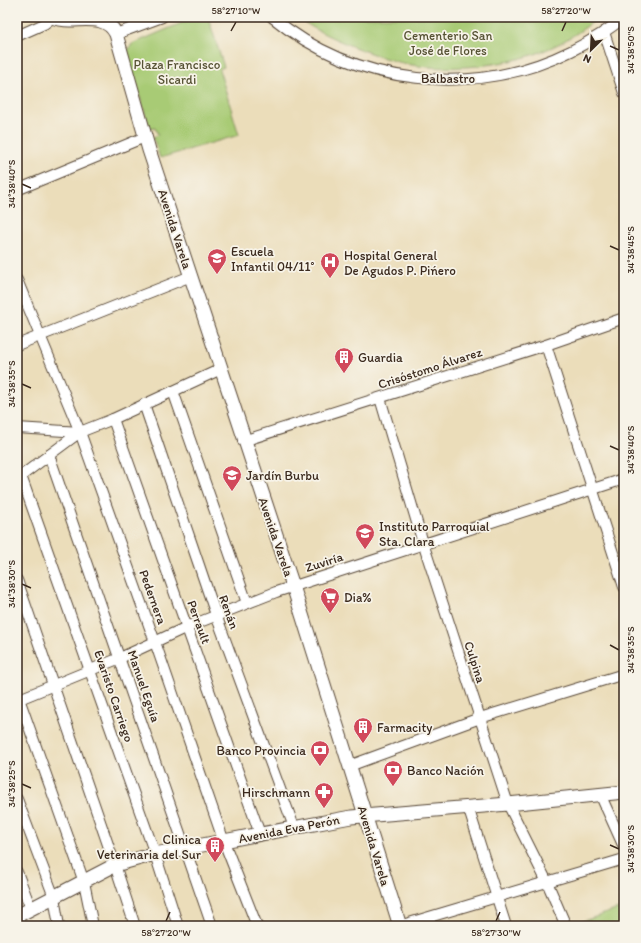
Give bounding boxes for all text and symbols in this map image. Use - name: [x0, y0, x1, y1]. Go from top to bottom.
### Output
- text: 58°27'10"W: [212, 4, 261, 17]
- text: 58°27'20"W: [541, 4, 591, 17]
- text: 34°38'50"S: [624, 26, 637, 74]
- park label: Cementerio San José de Flores: [404, 28, 492, 58]
- north arrow: [571, 30, 611, 70]
- text: N: [581, 51, 593, 66]
- park label: Plaza Francisco Sicardi: [134, 57, 221, 87]
- street label: Balbastro: [421, 71, 476, 86]
- text: 34°38'40"S: [5, 159, 18, 208]
- street label: Avenida Varela: [155, 187, 195, 271]
- text: 34°38'45"S: [624, 226, 637, 274]
- place label: Escuela Infantil 04/11°: [231, 244, 314, 274]
- school or university icon: Escuela Infantil 04/11°: [206, 247, 228, 275]
- place label: Hospital General De Agudos P. Pińero: [344, 248, 456, 278]
- hospital icon: Hospital General De Agudos P. Pińero: [319, 251, 341, 279]
- street label: Crisóstomo Álvarez: [376, 344, 484, 392]
- building icon: Guardia: [333, 346, 355, 374]
- place label: Guardia: [358, 350, 403, 365]
- text: 34°38'35"S: [5, 360, 18, 408]
- text: 34°38'40"S: [624, 425, 637, 474]
- school or university icon: Jardín Burbu: [221, 464, 243, 492]
- place label: Jardín Burbu: [246, 468, 319, 483]
- street label: Avenida Varela: [255, 495, 297, 579]
- place label: Instituto Parroquial Sta. Clara: [379, 519, 490, 549]
- school or university icon: Instituto Parroquial Sta. Clara: [354, 522, 376, 550]
- street label: Zuviría: [303, 549, 345, 575]
- text: 34°38'30"S: [5, 560, 18, 608]
- street label: Pedernera: [136, 568, 170, 627]
- supermarket icon: Dia%: [319, 586, 341, 614]
- place label: Dia%: [344, 590, 372, 605]
- street label: Renán: [216, 593, 242, 631]
- street label: Perrault: [184, 598, 214, 646]
- text: 34°38'35"S: [624, 626, 637, 674]
- street label: Culpina: [461, 639, 489, 685]
- street label: Evaristo Carriego: [91, 648, 137, 744]
- street label: Manuel Eguía: [125, 648, 164, 724]
- building icon: Farmacity: [352, 716, 374, 744]
- place label: Farmacity: [377, 720, 432, 735]
- bank icon: Banco Provincia: [309, 739, 331, 767]
- place label: Banco Provincia: [216, 743, 306, 758]
- bank icon: Banco Nación: [382, 759, 404, 787]
- text: 34°38'25"S: [5, 760, 18, 807]
- place label: Banco Nación: [407, 763, 485, 778]
- pharmacy icon: Hirschmann: [313, 781, 335, 809]
- place label: Hirschmann: [242, 785, 311, 800]
- street label: Avenida Varela: [355, 804, 393, 888]
- street label: Avenida Eva Perón: [237, 812, 341, 846]
- text: 34°38'30"S: [624, 825, 637, 873]
- place label: Clinica Veterinaria del Sur: [97, 832, 202, 862]
- building icon: Clinica Veterinaria del Sur: [204, 835, 226, 863]
- text: 58°27'20"W: [141, 926, 191, 939]
- text: 58°27'30"W: [471, 926, 521, 939]

